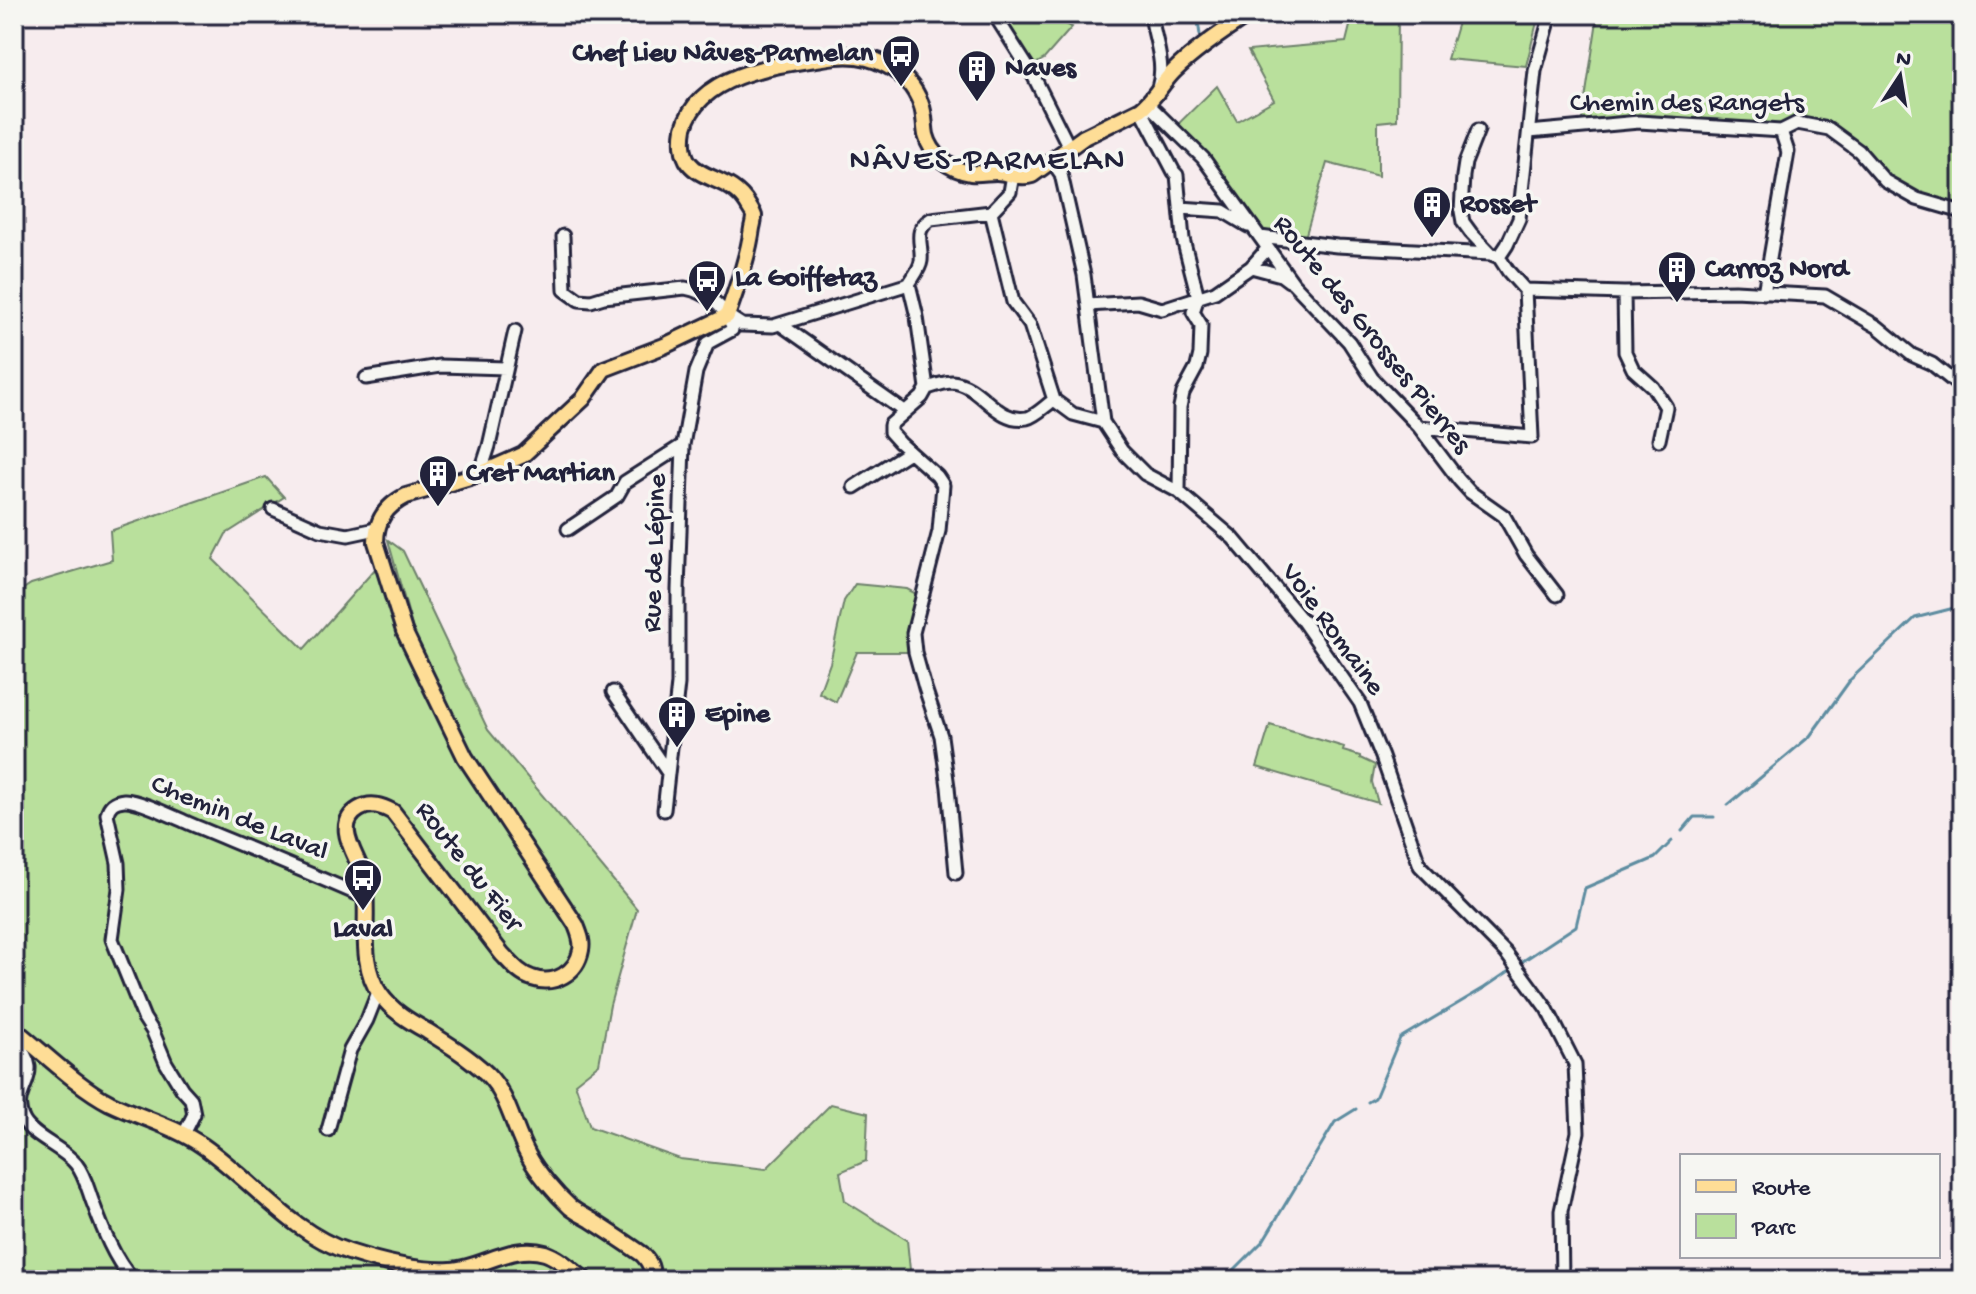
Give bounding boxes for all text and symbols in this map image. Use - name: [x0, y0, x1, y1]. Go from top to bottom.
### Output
- bus stop icon: Chef Lieu Nâves-Parmelan: [880, 33, 922, 88]
- north arrow: [1860, 36, 1940, 116]
- place label: Chef Lieu Nâves-Parmelan: [573, 38, 874, 71]
- text: N: [1894, 46, 1913, 75]
- building icon: Naves: [956, 48, 998, 103]
- place label: Naves: [1005, 53, 1078, 86]
- street label: Chemin des Rangets: [1570, 88, 1805, 121]
- district label: NÂVES-PARMELAN: [849, 143, 1127, 181]
- building icon: Rosset: [1411, 184, 1453, 239]
- place label: Rosset: [1459, 189, 1538, 222]
- street label: Route des Grosses Pierres: [1265, 209, 1478, 461]
- building icon: Carroz Nord: [1656, 249, 1698, 304]
- place label: Carroz Nord: [1705, 254, 1851, 287]
- bus stop icon: La Goiffetaz: [686, 258, 728, 313]
- place label: La Goiffetaz: [735, 263, 878, 296]
- building icon: Cret Martian: [417, 453, 459, 508]
- place label: Cret Martian: [466, 458, 616, 491]
- street label: Rue de Lépine: [637, 473, 675, 633]
- street label: Voie Romaine: [1272, 557, 1391, 703]
- building icon: Epine: [656, 694, 698, 749]
- place label: Epine: [705, 699, 772, 732]
- street label: Chemin de Laval: [146, 769, 332, 869]
- street label: Route du Fier: [407, 795, 530, 940]
- bus stop icon: Laval: [342, 857, 384, 912]
- place label: Laval: [333, 914, 393, 947]
- legend: [1680, 1154, 1940, 1258]
- text: Route: [1752, 1175, 1811, 1204]
- text: Parc: [1751, 1215, 1796, 1244]

